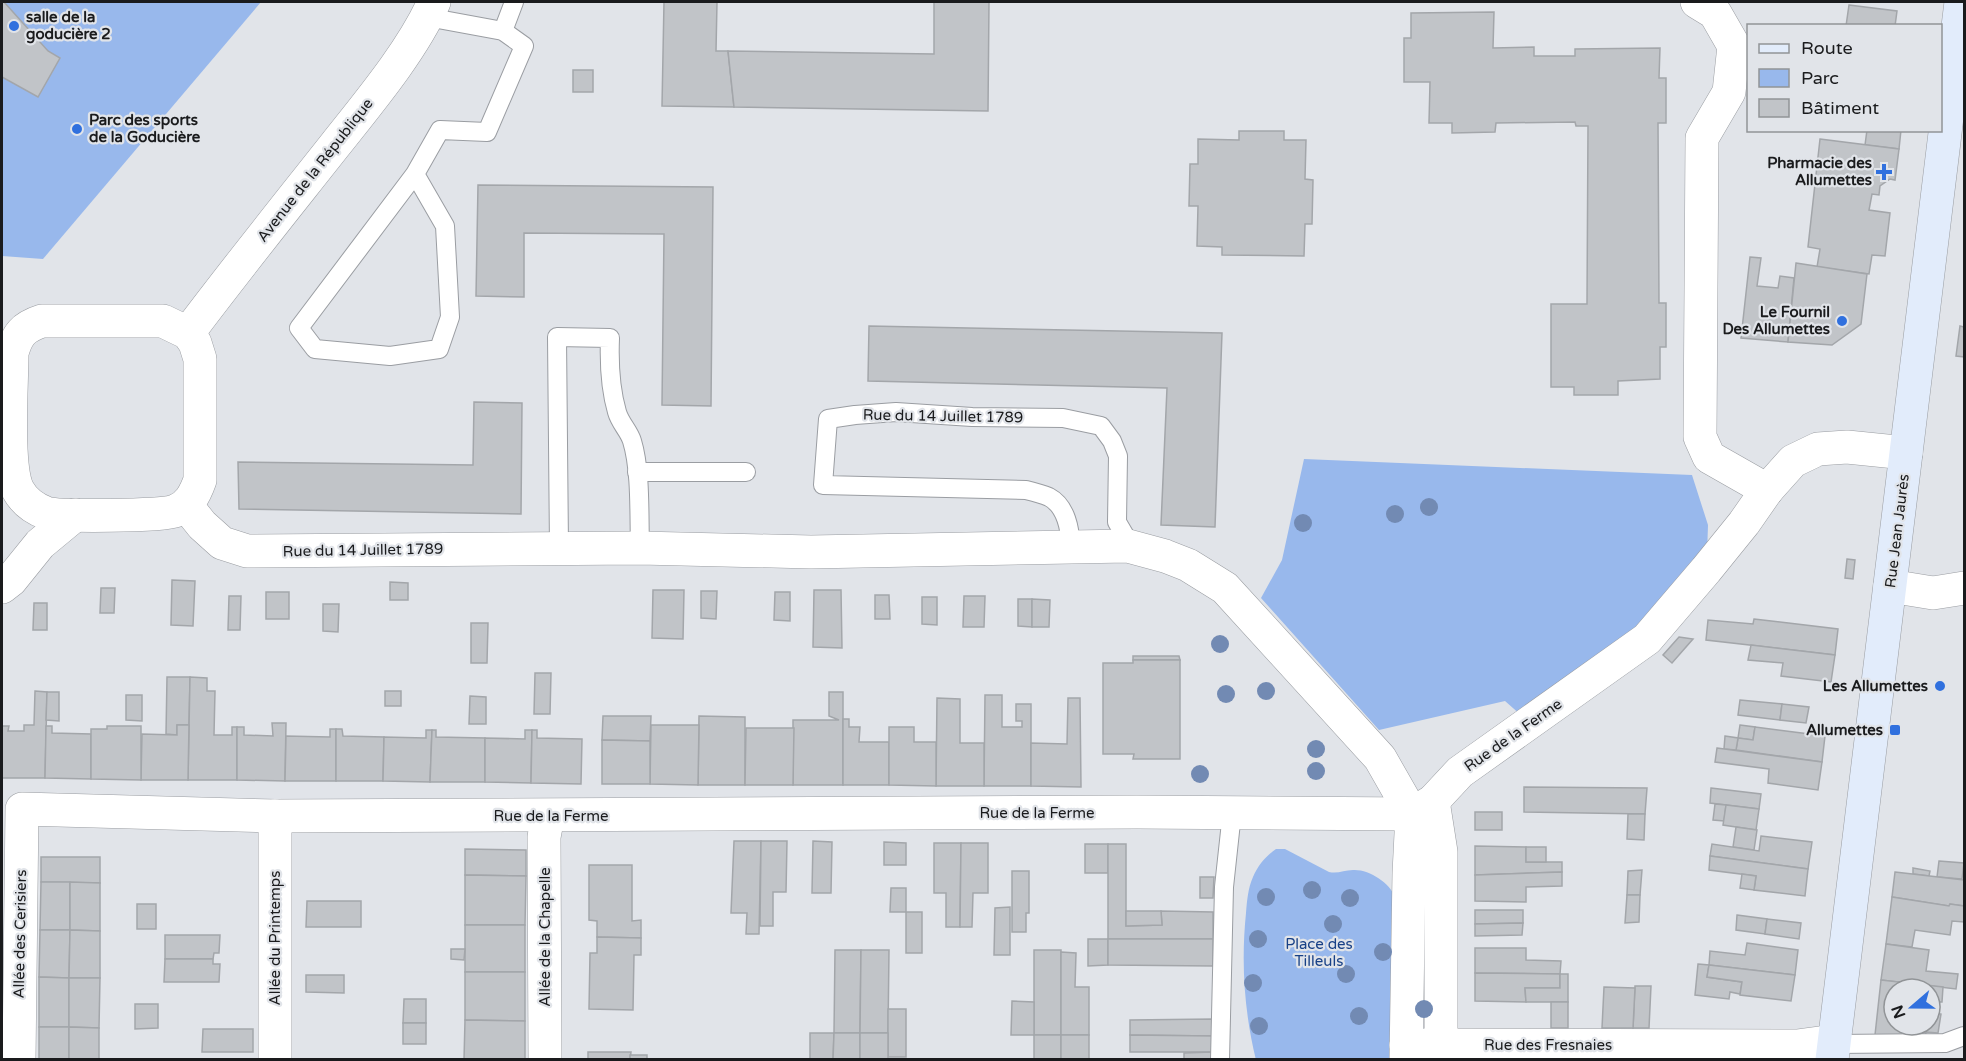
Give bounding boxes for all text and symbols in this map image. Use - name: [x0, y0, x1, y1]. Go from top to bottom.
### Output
- place label: salle de la goducière 2: [26, 8, 111, 44]
- marker: salle de la goducière 2: [7, 19, 21, 33]
- legend: [1747, 24, 1942, 132]
- text: Route: [1801, 37, 1853, 59]
- text: Parc: [1801, 67, 1839, 89]
- street label: Avenue de la République: [253, 95, 377, 245]
- text: Bâtiment: [1801, 97, 1879, 119]
- place label: Parc des sports de la Goducière: [89, 111, 201, 146]
- marker: Parc des sports de la Goducière: [70, 122, 84, 136]
- place label: Pharmacie des Allumettes: [1767, 154, 1872, 189]
- marker: Pharmacie des Allumettes: [1877, 165, 1891, 179]
- place label: Le Fournil Des Allumettes: [1722, 303, 1830, 338]
- marker: Le Fournil Des Allumettes: [1835, 314, 1849, 328]
- street label: Rue du 14 Juillet 1789: [863, 406, 1023, 426]
- street label: Rue Jean Jaurès: [1881, 473, 1913, 589]
- street label: Rue du 14 Juillet 1789: [283, 540, 443, 560]
- place label: Les Allumettes: [1823, 677, 1928, 695]
- marker: Les Allumettes: [1933, 679, 1947, 693]
- street label: Rue de la Ferme: [1461, 695, 1565, 775]
- place label: Allumettes: [1806, 721, 1883, 739]
- marker: Allumettes: [1888, 723, 1902, 737]
- street label: Rue de la Ferme: [979, 804, 1095, 822]
- street label: Rue de la Ferme: [493, 807, 609, 825]
- street label: Allée de la Chapelle: [536, 867, 554, 1007]
- street label: Allée des Cerisiers: [10, 869, 30, 999]
- street label: Allée du Printemps: [266, 871, 284, 1005]
- park label: Place des Tilleuls: [1285, 935, 1353, 970]
- north arrow: [1882, 977, 1942, 1037]
- text: N: [1887, 1002, 1910, 1021]
- street label: Rue des Fresnaies: [1484, 1036, 1612, 1054]

